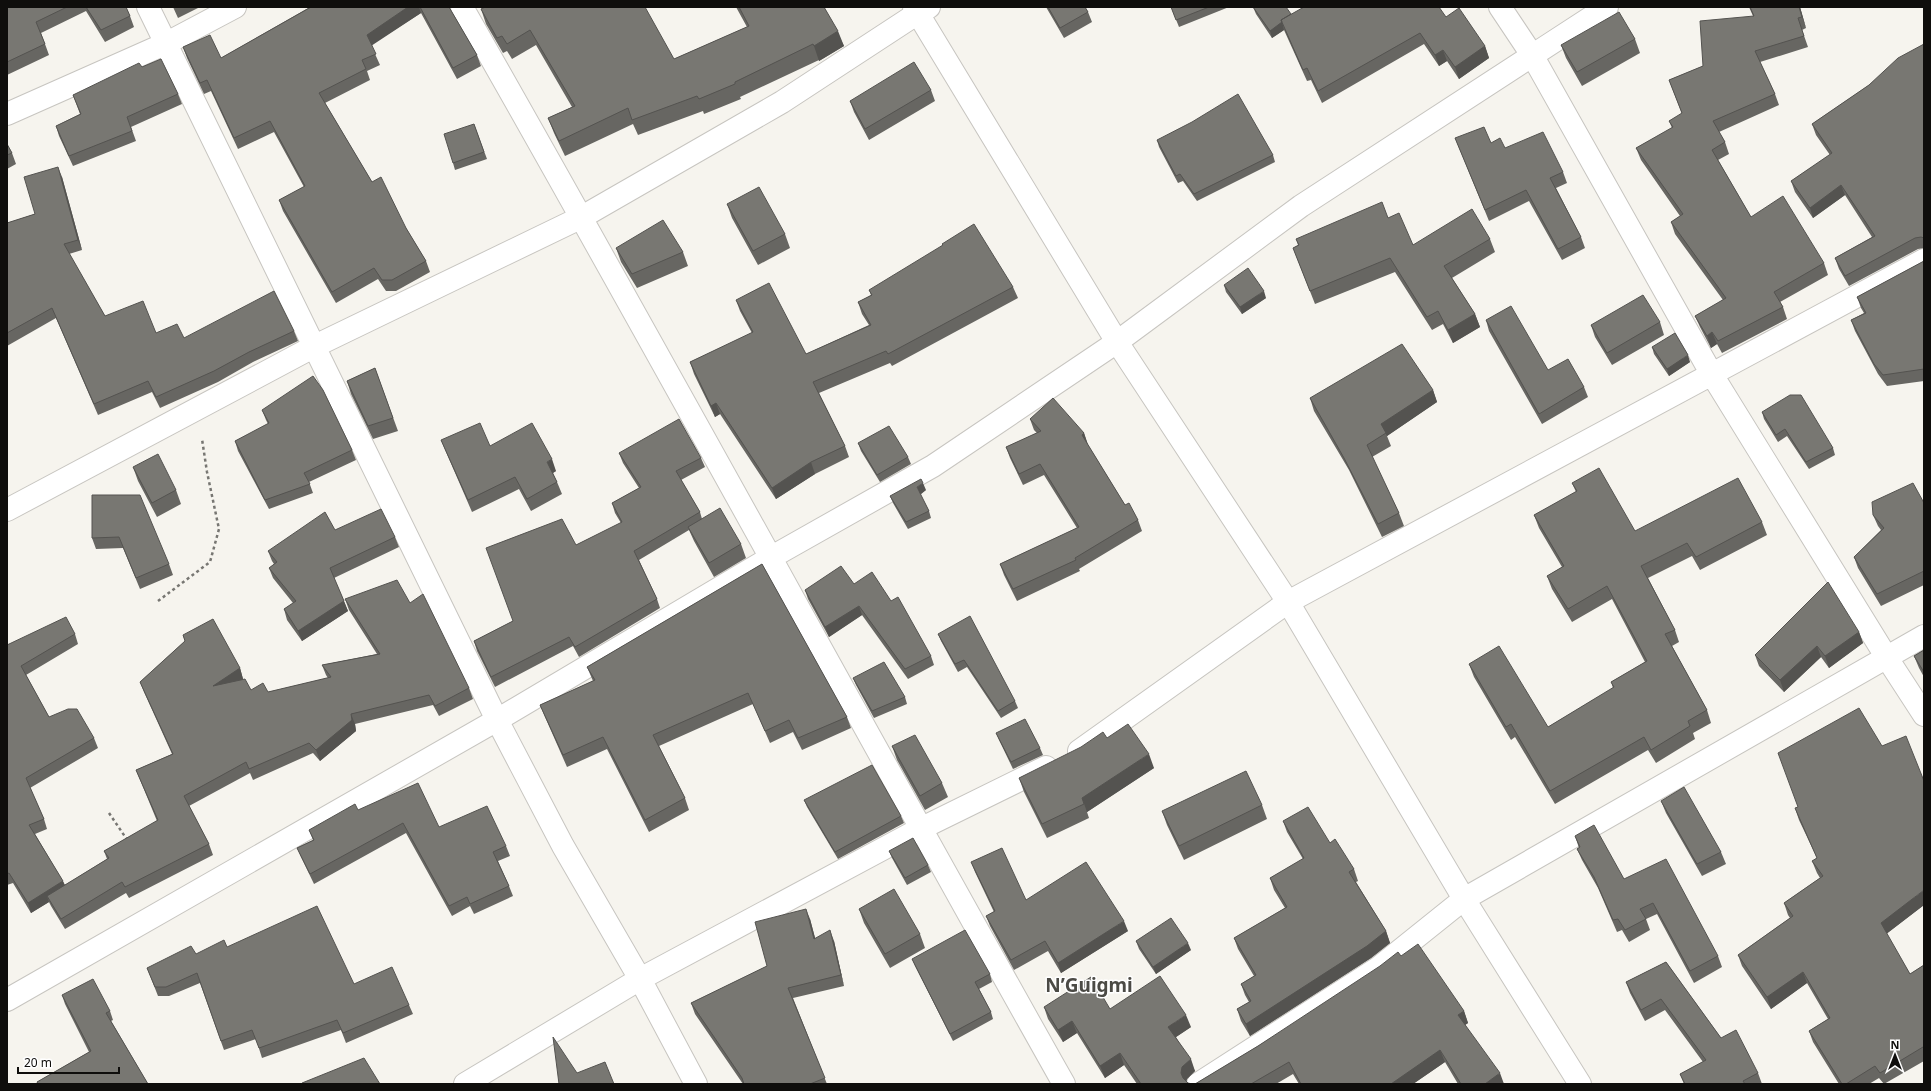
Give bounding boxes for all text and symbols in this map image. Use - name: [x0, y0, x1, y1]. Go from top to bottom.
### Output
- district label: N’Guigmi: [1045, 972, 1133, 998]
- north arrow: [1875, 1035, 1915, 1075]
- text: N: [1891, 1037, 1899, 1052]
- scale bar: [18, 1049, 119, 1075]
- text: 20 m: [24, 1054, 52, 1071]

